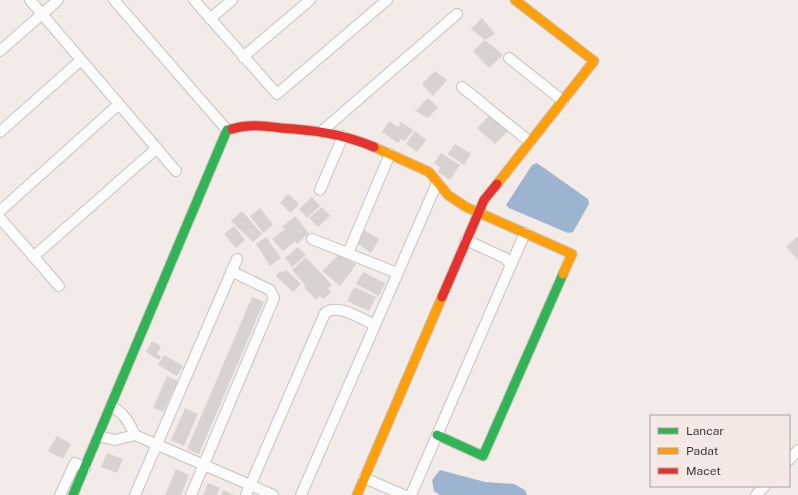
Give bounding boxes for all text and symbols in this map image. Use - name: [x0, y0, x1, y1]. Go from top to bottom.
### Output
- legend: [650, 415, 790, 487]
- text: Lancar: [686, 424, 724, 438]
- text: Padat: [686, 444, 719, 458]
- text: Macet: [686, 464, 721, 478]

